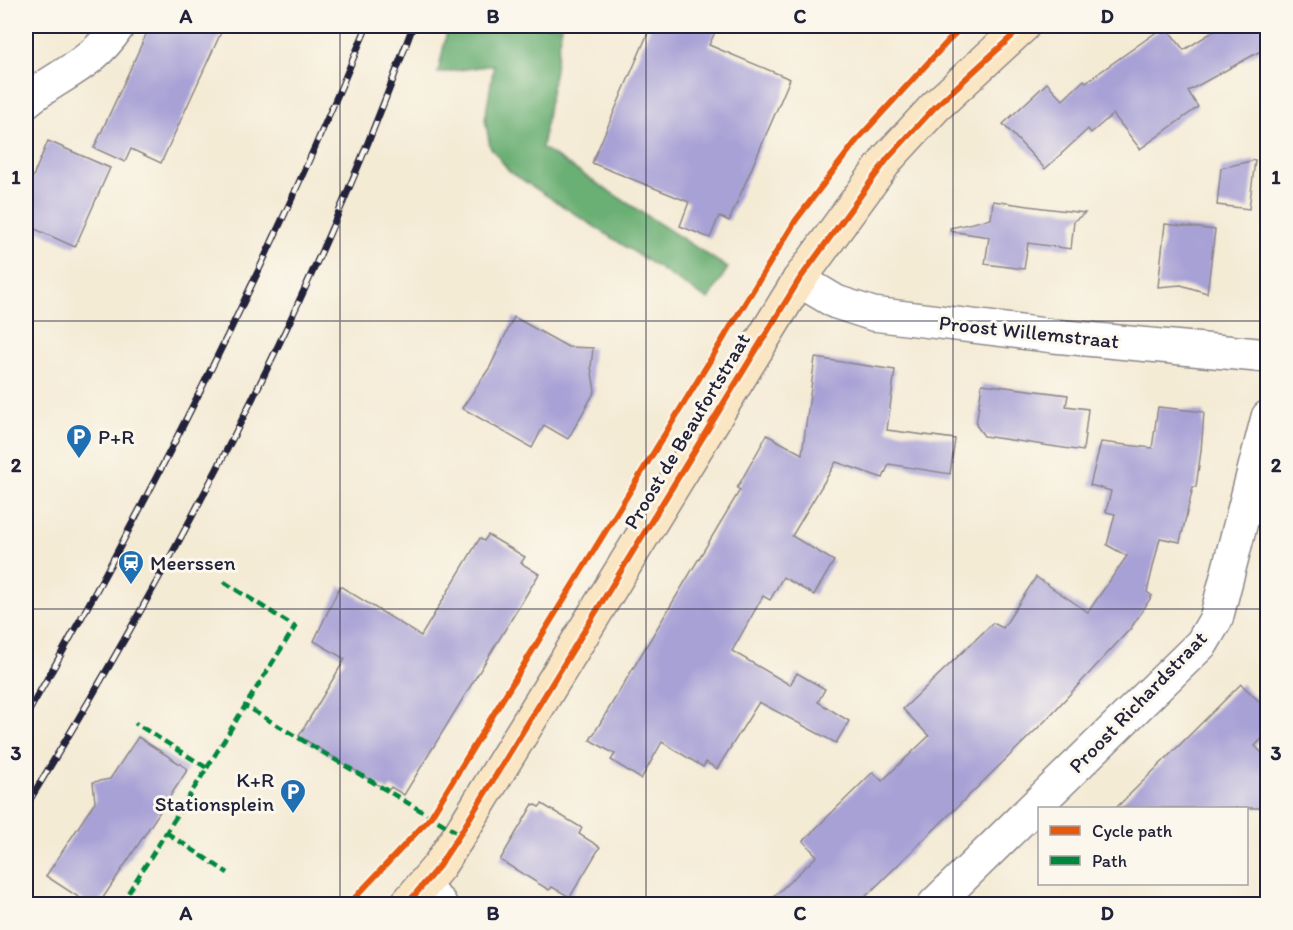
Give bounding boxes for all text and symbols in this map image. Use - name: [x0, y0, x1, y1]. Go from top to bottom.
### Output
- text: A: [179, 4, 193, 28]
- text: B: [487, 4, 500, 28]
- text: C: [794, 4, 807, 28]
- text: D: [1100, 4, 1114, 28]
- text: 1: [11, 165, 21, 189]
- text: 1: [1271, 165, 1281, 189]
- street label: Proost Willemstraat: [938, 310, 1121, 353]
- street label: Proost de Beaufortstraat: [618, 328, 755, 533]
- parking icon: P+R: [64, 422, 94, 460]
- place label: P+R: [98, 424, 134, 449]
- text: 2: [11, 453, 22, 477]
- text: 2: [1271, 453, 1282, 477]
- station icon: Meerssen: [116, 548, 146, 586]
- place label: Meerssen: [150, 550, 236, 575]
- street label: Proost Richardstraat: [1063, 625, 1212, 778]
- text: 3: [11, 741, 22, 765]
- text: 3: [1271, 741, 1282, 765]
- place label: K+R Stationsplein: [155, 767, 274, 816]
- parking icon: K+R Stationsplein: [278, 777, 308, 815]
- legend: [1038, 807, 1248, 885]
- text: Cycle path: [1092, 820, 1173, 842]
- text: Path: [1092, 850, 1127, 872]
- text: A: [179, 901, 193, 925]
- text: B: [487, 901, 500, 925]
- text: C: [794, 901, 807, 925]
- text: D: [1100, 901, 1114, 925]

